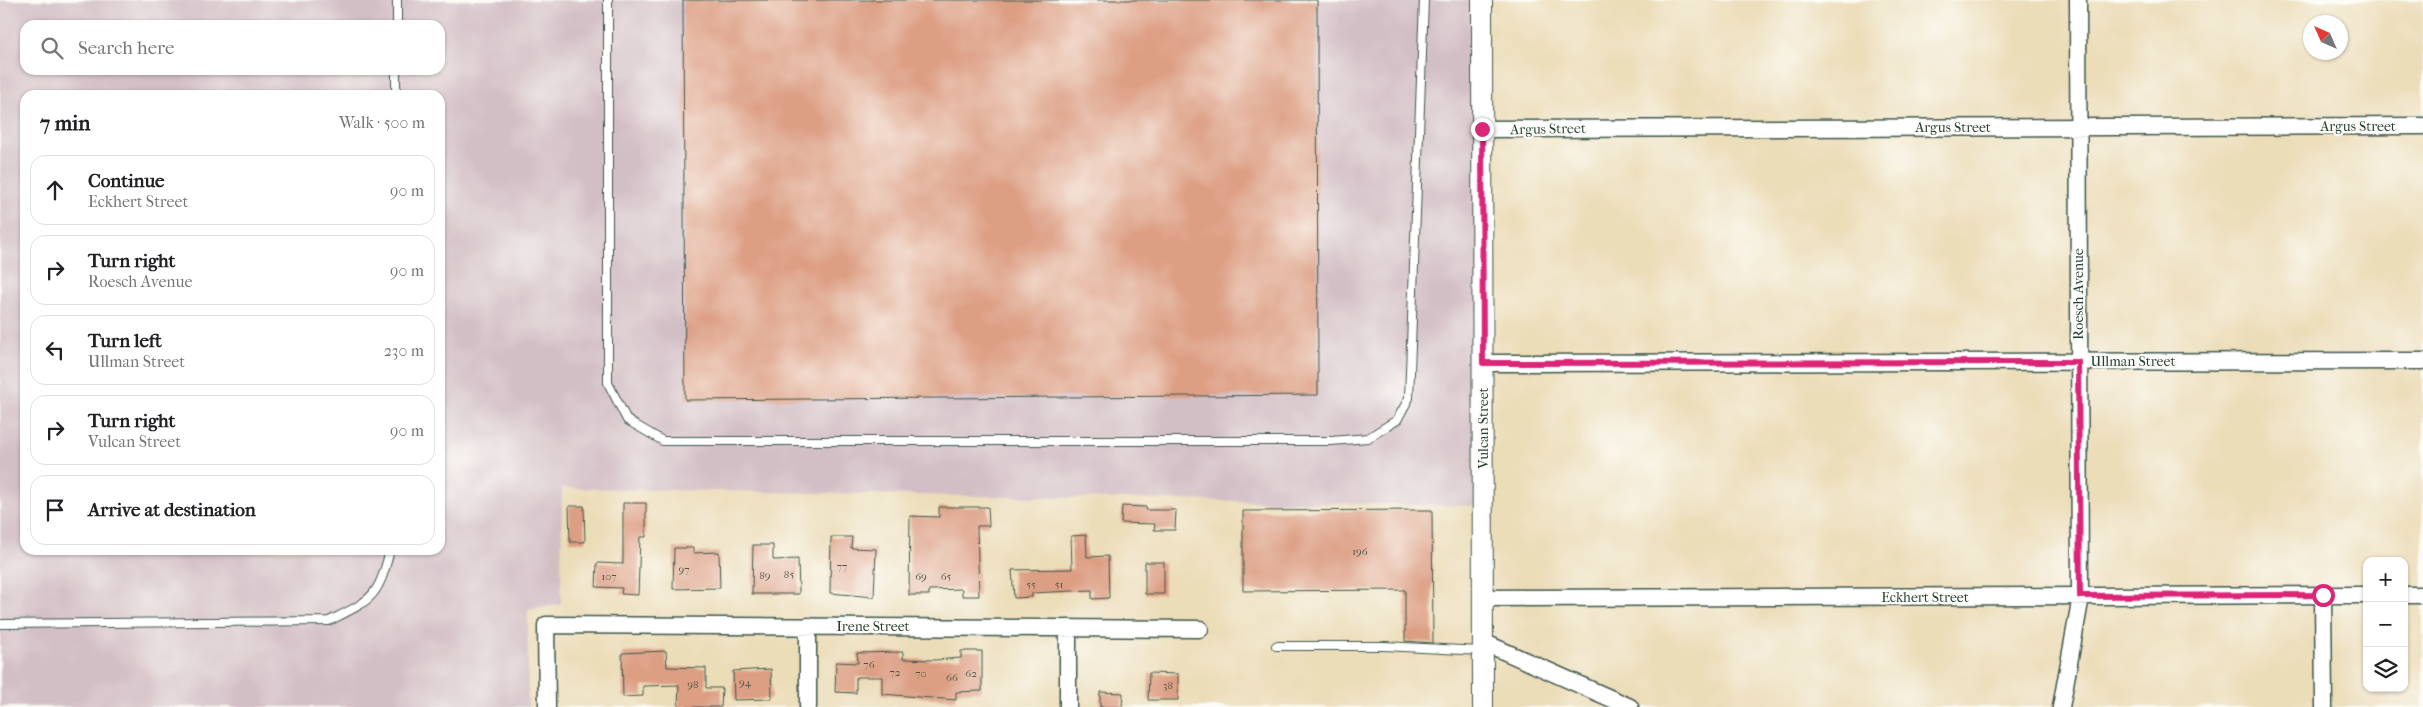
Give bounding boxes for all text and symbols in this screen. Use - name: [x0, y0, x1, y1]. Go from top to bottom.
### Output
- north arrow: [2303, 15, 2348, 60]
- search box: [20, 20, 445, 75]
- icon: search: [38, 34, 66, 62]
- text: Search here: [78, 37, 174, 59]
- text: 7 min: [40, 111, 91, 135]
- text: Walk · 500 m: [339, 113, 425, 132]
- route end: [1471, 118, 1494, 141]
- street label: Argus Street: [2319, 118, 2396, 135]
- street label: Argus Street: [1914, 119, 1991, 136]
- street label: Argus Street: [1509, 120, 1586, 138]
- text: Continue: [88, 170, 164, 192]
- icon: ahead: [41, 176, 69, 204]
- text: 90 m: [390, 181, 424, 200]
- text: Eckhert Street: [88, 192, 188, 211]
- street label: Roesch Avenue: [2070, 248, 2087, 340]
- text: Turn right: [88, 250, 175, 272]
- icon: right: [41, 256, 69, 284]
- text: 90 m: [390, 261, 424, 280]
- text: Roesch Avenue: [88, 272, 192, 291]
- text: Turn left: [88, 330, 162, 352]
- icon: left: [41, 336, 69, 364]
- text: 230 m: [384, 341, 424, 360]
- text: Ullman Street: [88, 352, 185, 371]
- street label: Ullman Street: [2091, 353, 2175, 370]
- street label: Vulcan Street: [1475, 387, 1492, 470]
- text: Turn right: [88, 410, 175, 432]
- icon: right: [41, 416, 69, 444]
- text: 90 m: [390, 421, 424, 440]
- text: Vulcan Street: [88, 432, 181, 451]
- icon: arrive: [41, 496, 69, 524]
- text: Arrive at destination: [88, 499, 256, 521]
- house number: 196: [1352, 545, 1368, 558]
- map controls: [2363, 557, 2408, 692]
- button: +: [2363, 557, 2408, 602]
- house number: 77: [837, 560, 847, 573]
- house number: 97: [678, 563, 690, 576]
- house number: 85: [784, 568, 794, 581]
- house number: 89: [759, 569, 771, 582]
- house number: 107: [601, 570, 617, 583]
- house number: 69: [915, 570, 927, 583]
- house number: 65: [941, 570, 952, 583]
- house number: 55: [1026, 578, 1036, 591]
- house number: 51: [1055, 578, 1063, 591]
- route start: [2312, 584, 2335, 607]
- street label: Eckhert Street: [1881, 589, 1969, 606]
- button: −: [2363, 602, 2408, 647]
- street label: Irene Street: [836, 618, 910, 635]
- button: layers: [2363, 647, 2408, 692]
- house number: 76: [863, 658, 875, 671]
- house number: 72: [890, 666, 901, 679]
- house number: 70: [915, 667, 927, 680]
- house number: 62: [965, 667, 977, 680]
- house number: 66: [946, 671, 958, 684]
- house number: 94: [739, 676, 752, 689]
- house number: 98: [687, 678, 699, 691]
- house number: 38: [1163, 679, 1173, 692]

